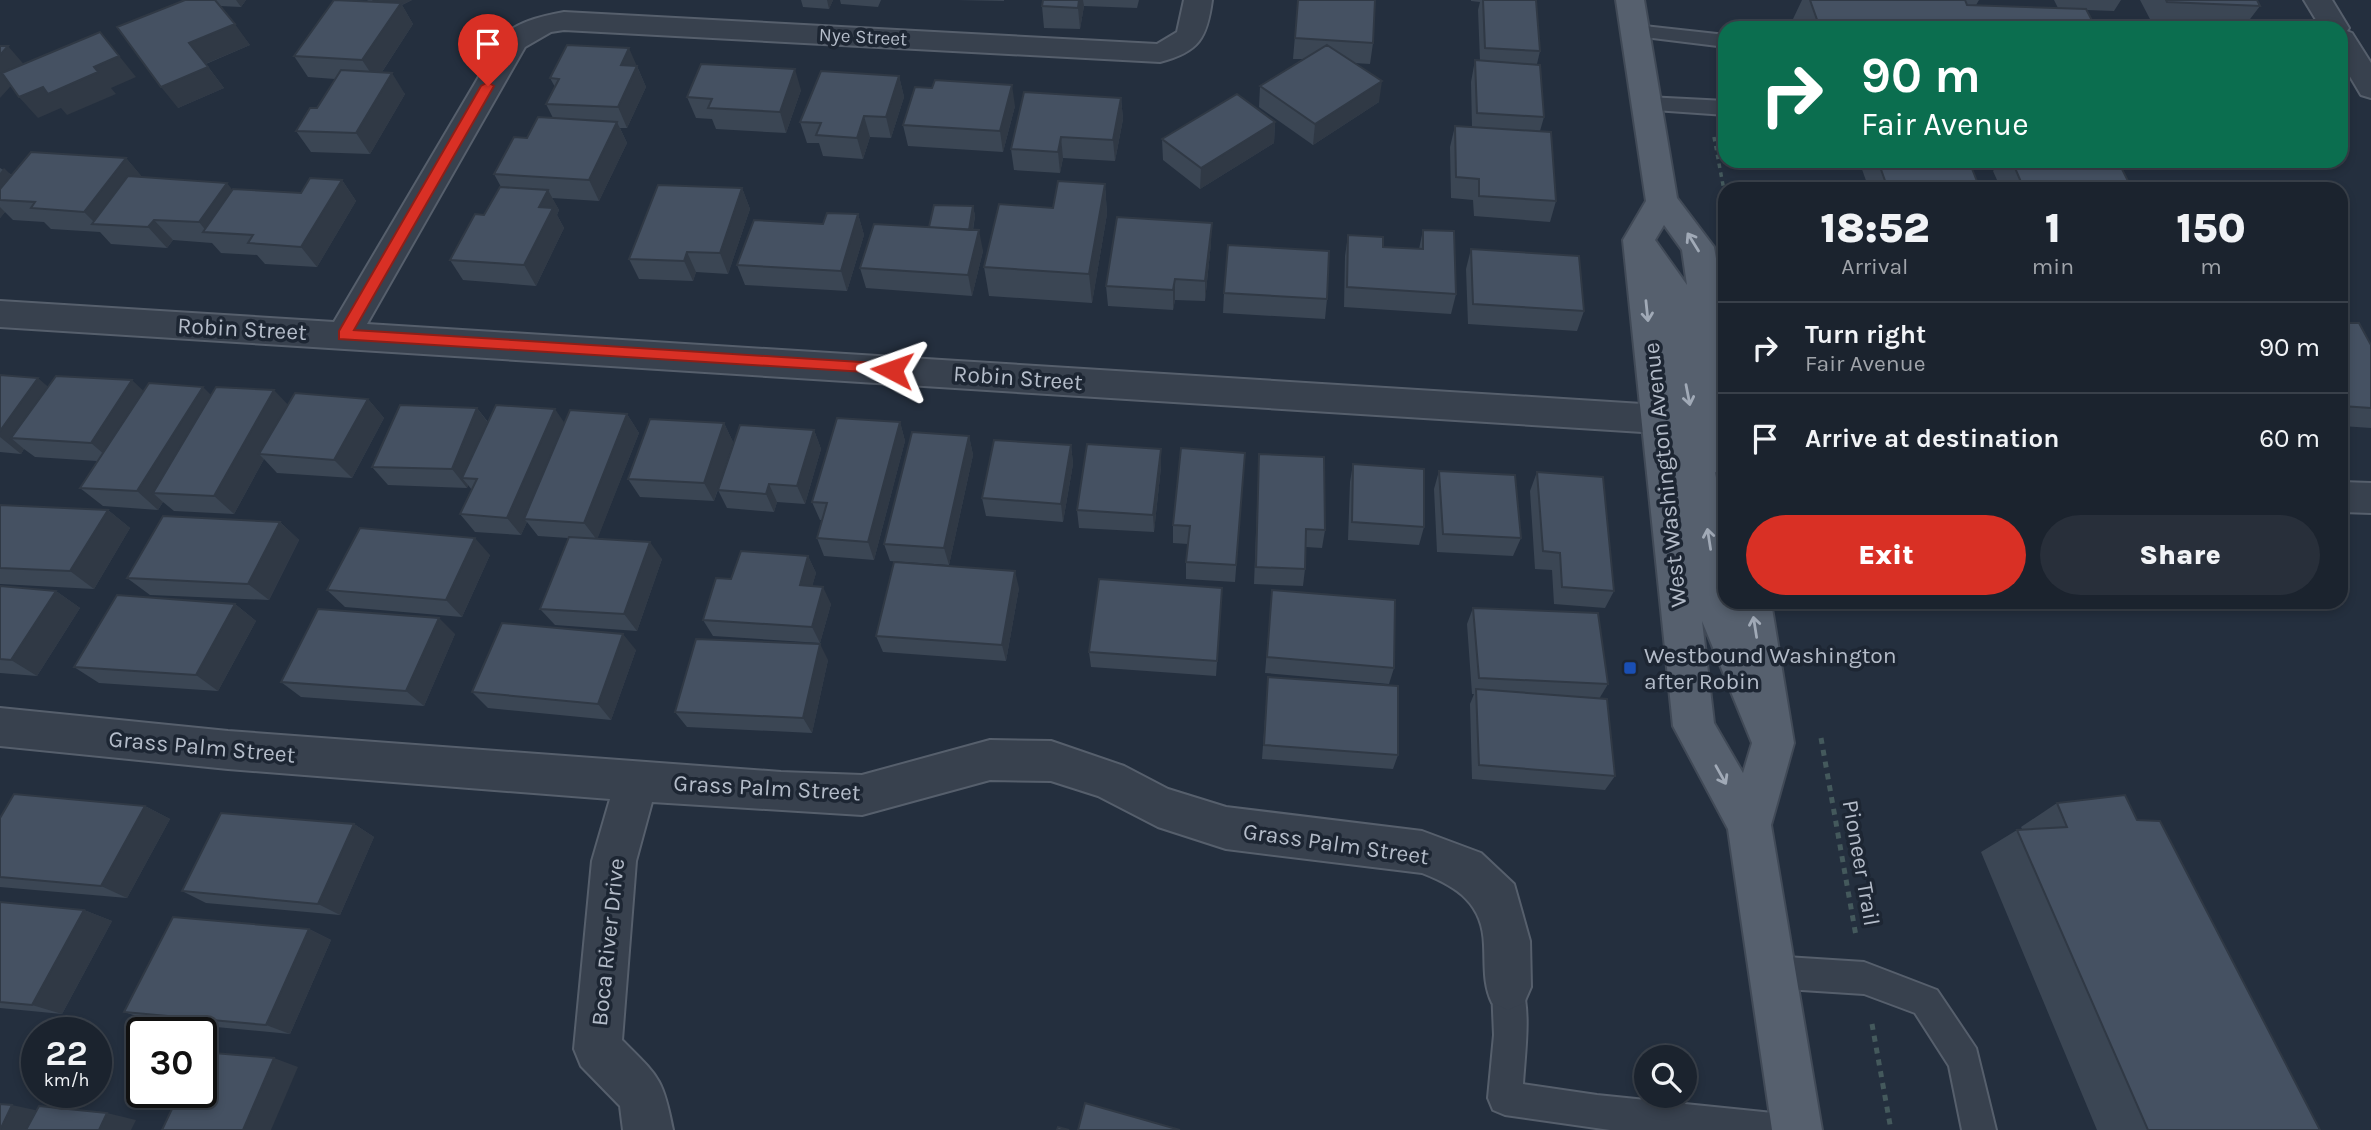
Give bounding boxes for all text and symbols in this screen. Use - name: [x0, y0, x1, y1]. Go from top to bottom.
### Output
- pin: [458, 14, 518, 86]
- street label: Nye Street: [818, 24, 908, 50]
- icon: arrive: [469, 25, 507, 63]
- text: 90 m: [1861, 47, 1981, 104]
- icon: right: [1746, 49, 1837, 140]
- text: Fair Avenue: [1861, 106, 2029, 143]
- text: 18:52: [1820, 203, 1930, 253]
- text: 1: [2045, 203, 2061, 253]
- text: 150: [2176, 203, 2246, 253]
- one-way arrow: [1685, 233, 1700, 252]
- text: Arrival: [1841, 253, 1909, 280]
- text: min: [2032, 253, 2074, 280]
- text: m: [2200, 253, 2222, 280]
- one-way arrow: [1641, 299, 1654, 322]
- street label: Robin Street: [177, 312, 308, 346]
- text: Turn right: [1805, 319, 1926, 350]
- icon: right: [1746, 329, 1784, 367]
- text: 90 m: [2259, 332, 2320, 363]
- position arrow: [855, 333, 929, 407]
- street label: West Washington Avenue: [1638, 341, 1692, 609]
- text: Fair Avenue: [1805, 350, 1925, 377]
- street label: Robin Street: [952, 360, 1084, 396]
- one-way arrow: [1682, 383, 1695, 406]
- icon: arrive: [1746, 420, 1784, 458]
- text: Arrive at destination: [1805, 423, 2059, 454]
- text: 60 m: [2259, 423, 2320, 454]
- button: Exit: [1746, 515, 2026, 595]
- button: Share: [2040, 515, 2320, 595]
- one-way arrow: [1702, 528, 1715, 551]
- one-way arrow: [1748, 616, 1761, 639]
- place label: Westbound Washington after Robin: [1644, 642, 1897, 695]
- marker: Westbound Washington after Robin: [1622, 660, 1638, 676]
- street label: Grass Palm Street: [107, 725, 297, 769]
- one-way arrow: [1714, 765, 1728, 785]
- street label: Grass Palm Street: [673, 770, 862, 806]
- street label: Pioneer Trail: [1837, 798, 1885, 928]
- street label: Grass Palm Street: [1241, 818, 1431, 870]
- street label: Boca River Drive: [586, 857, 630, 1027]
- speed limit sign: 30: [126, 1017, 217, 1108]
- text: 22: [45, 1033, 88, 1074]
- map controls: [1634, 1045, 1697, 1108]
- button: search: [1634, 1045, 1697, 1108]
- text: km/h: [44, 1069, 89, 1091]

